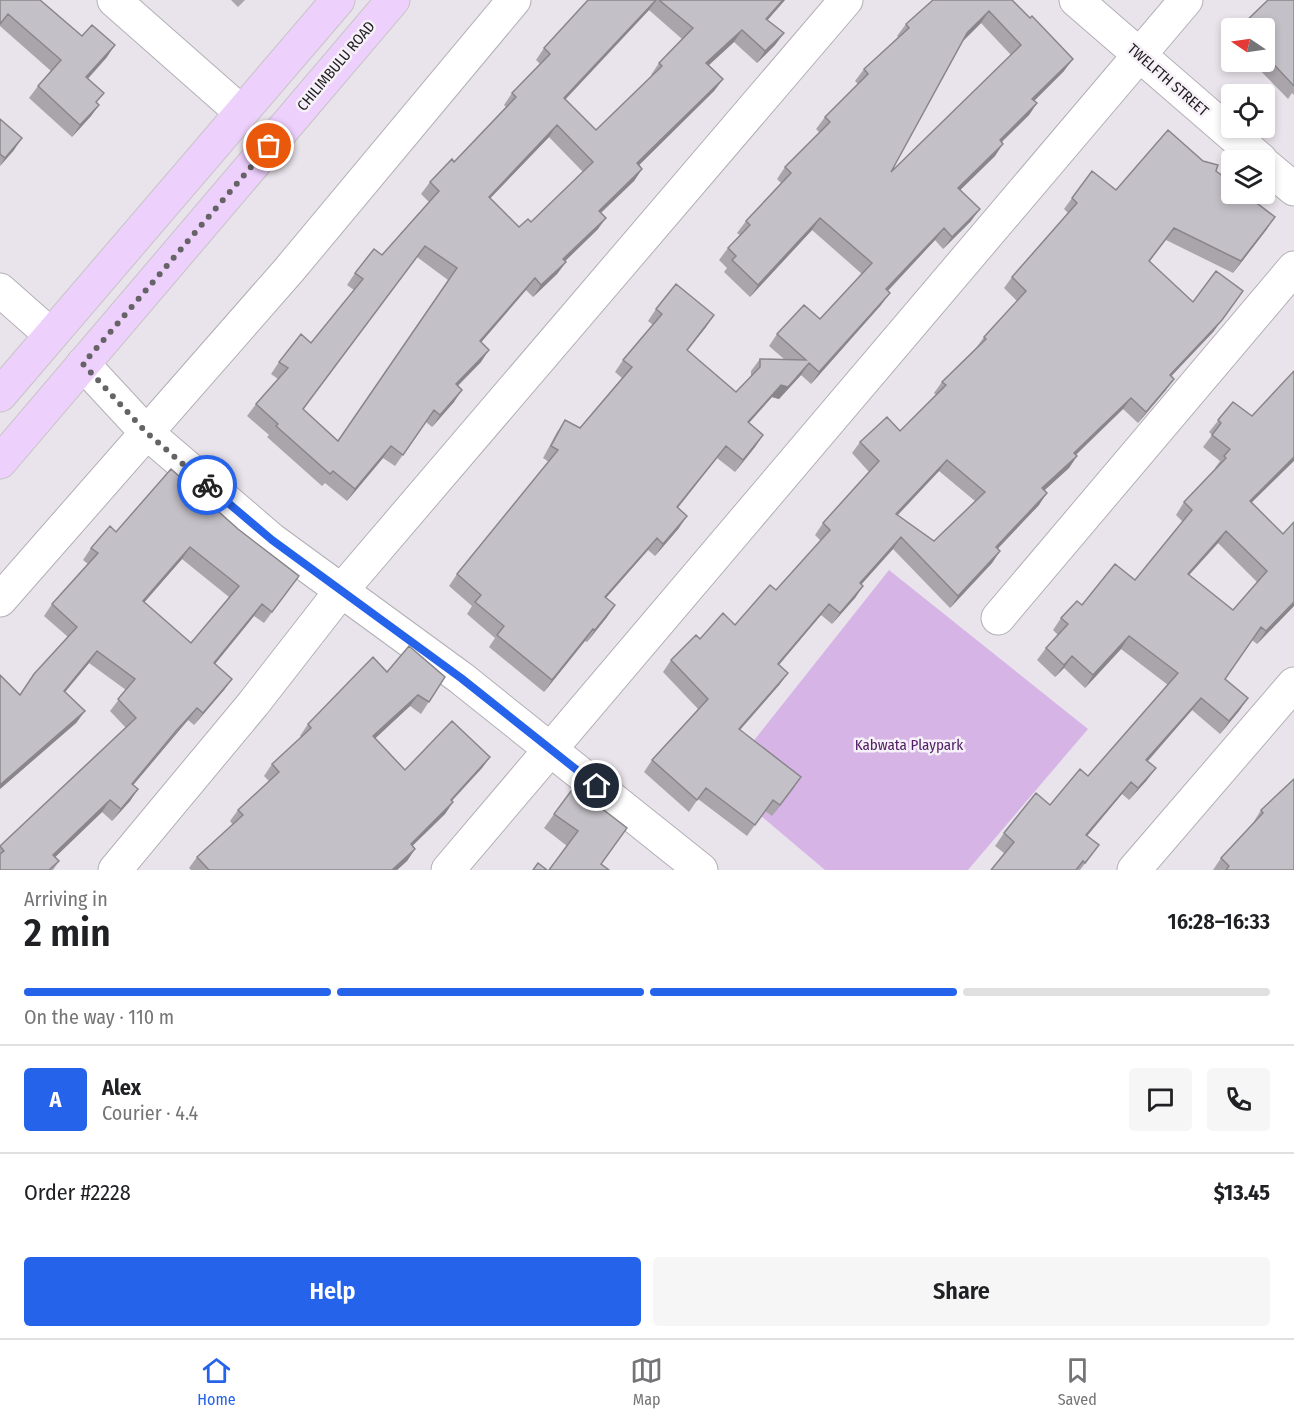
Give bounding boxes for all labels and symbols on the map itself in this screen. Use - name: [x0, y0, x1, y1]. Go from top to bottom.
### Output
- street label: CHILIMBULU ROAD: [293, 18, 379, 114]
- north arrow: [1221, 18, 1275, 72]
- street label: TWELFTH STREET: [1124, 40, 1212, 120]
- pin: [243, 120, 294, 171]
- courier: [177, 455, 237, 515]
- park label: Kabwata Playpark: [855, 736, 963, 754]
- pin: [571, 760, 622, 811]

